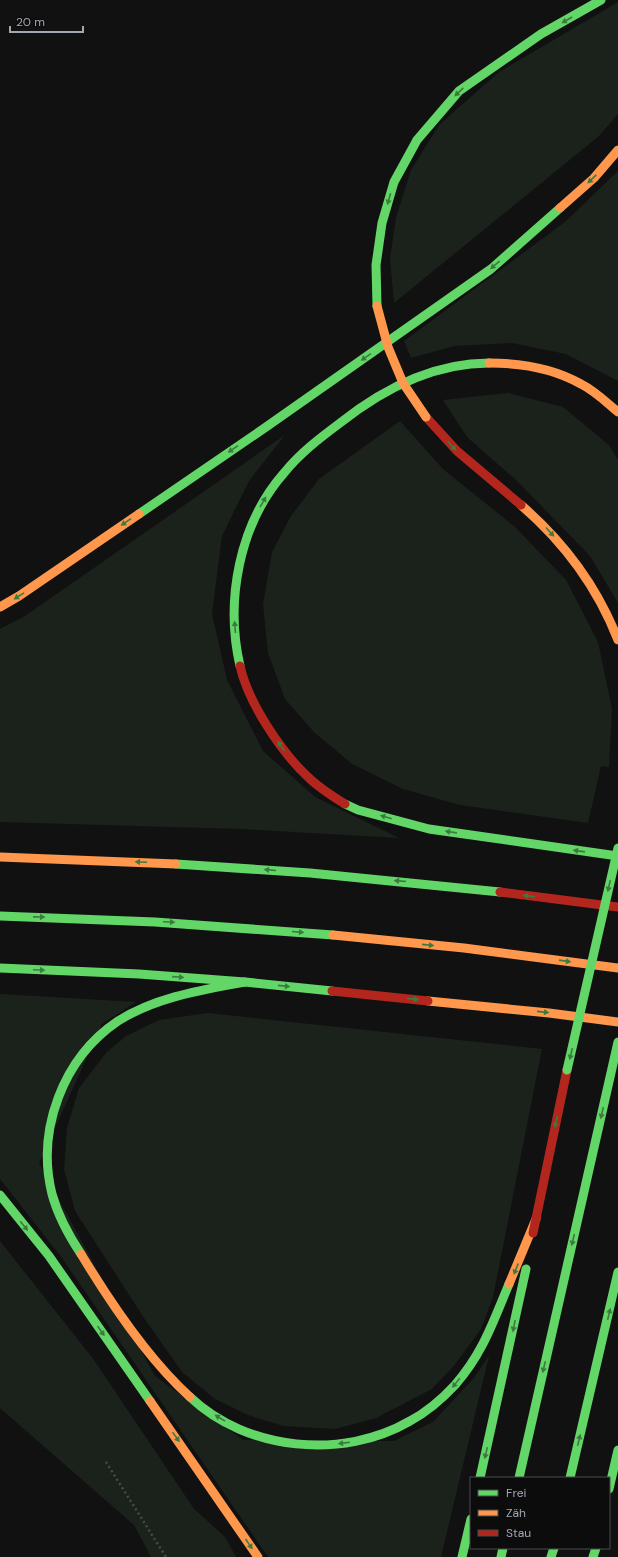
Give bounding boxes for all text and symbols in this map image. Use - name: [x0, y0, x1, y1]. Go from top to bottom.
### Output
- scale bar: [10, 8, 83, 34]
- text: 20 m: [16, 14, 45, 30]
- one-way arrow: [561, 16, 573, 23]
- one-way arrow: [454, 87, 464, 96]
- one-way arrow: [587, 174, 597, 184]
- one-way arrow: [386, 194, 392, 206]
- one-way arrow: [489, 261, 500, 270]
- one-way arrow: [360, 352, 371, 361]
- one-way arrow: [447, 441, 457, 451]
- one-way arrow: [228, 445, 239, 453]
- one-way arrow: [260, 496, 267, 508]
- one-way arrow: [121, 518, 131, 526]
- one-way arrow: [545, 527, 554, 537]
- one-way arrow: [13, 592, 25, 599]
- one-way arrow: [231, 621, 238, 633]
- one-way arrow: [277, 741, 285, 751]
- one-way arrow: [379, 814, 391, 820]
- one-way arrow: [445, 829, 457, 835]
- one-way arrow: [573, 848, 585, 854]
- one-way arrow: [134, 858, 147, 865]
- one-way arrow: [264, 866, 276, 873]
- one-way arrow: [394, 878, 406, 885]
- one-way arrow: [606, 880, 612, 892]
- one-way arrow: [523, 892, 535, 899]
- one-way arrow: [33, 914, 46, 920]
- one-way arrow: [163, 919, 176, 925]
- one-way arrow: [292, 929, 305, 936]
- one-way arrow: [422, 942, 434, 948]
- one-way arrow: [559, 958, 571, 964]
- one-way arrow: [33, 966, 45, 973]
- one-way arrow: [172, 974, 184, 981]
- one-way arrow: [278, 982, 290, 989]
- one-way arrow: [407, 995, 419, 1002]
- one-way arrow: [536, 1009, 549, 1015]
- one-way arrow: [567, 1047, 573, 1060]
- one-way arrow: [599, 1107, 605, 1119]
- one-way arrow: [553, 1116, 559, 1128]
- one-way arrow: [20, 1220, 29, 1231]
- one-way arrow: [570, 1234, 576, 1246]
- one-way arrow: [512, 1263, 518, 1275]
- one-way arrow: [606, 1307, 612, 1319]
- one-way arrow: [511, 1320, 517, 1333]
- one-way arrow: [97, 1326, 105, 1336]
- one-way arrow: [541, 1360, 547, 1373]
- one-way arrow: [451, 1377, 460, 1388]
- one-way arrow: [215, 1414, 225, 1422]
- one-way arrow: [172, 1432, 180, 1443]
- one-way arrow: [576, 1434, 582, 1446]
- one-way arrow: [338, 1440, 350, 1447]
- one-way arrow: [483, 1447, 489, 1459]
- legend: [470, 1477, 610, 1549]
- text: Frei: [506, 1485, 526, 1501]
- text: Zäh: [506, 1505, 526, 1521]
- text: Stau: [506, 1525, 531, 1541]
- one-way arrow: [246, 1538, 253, 1550]

